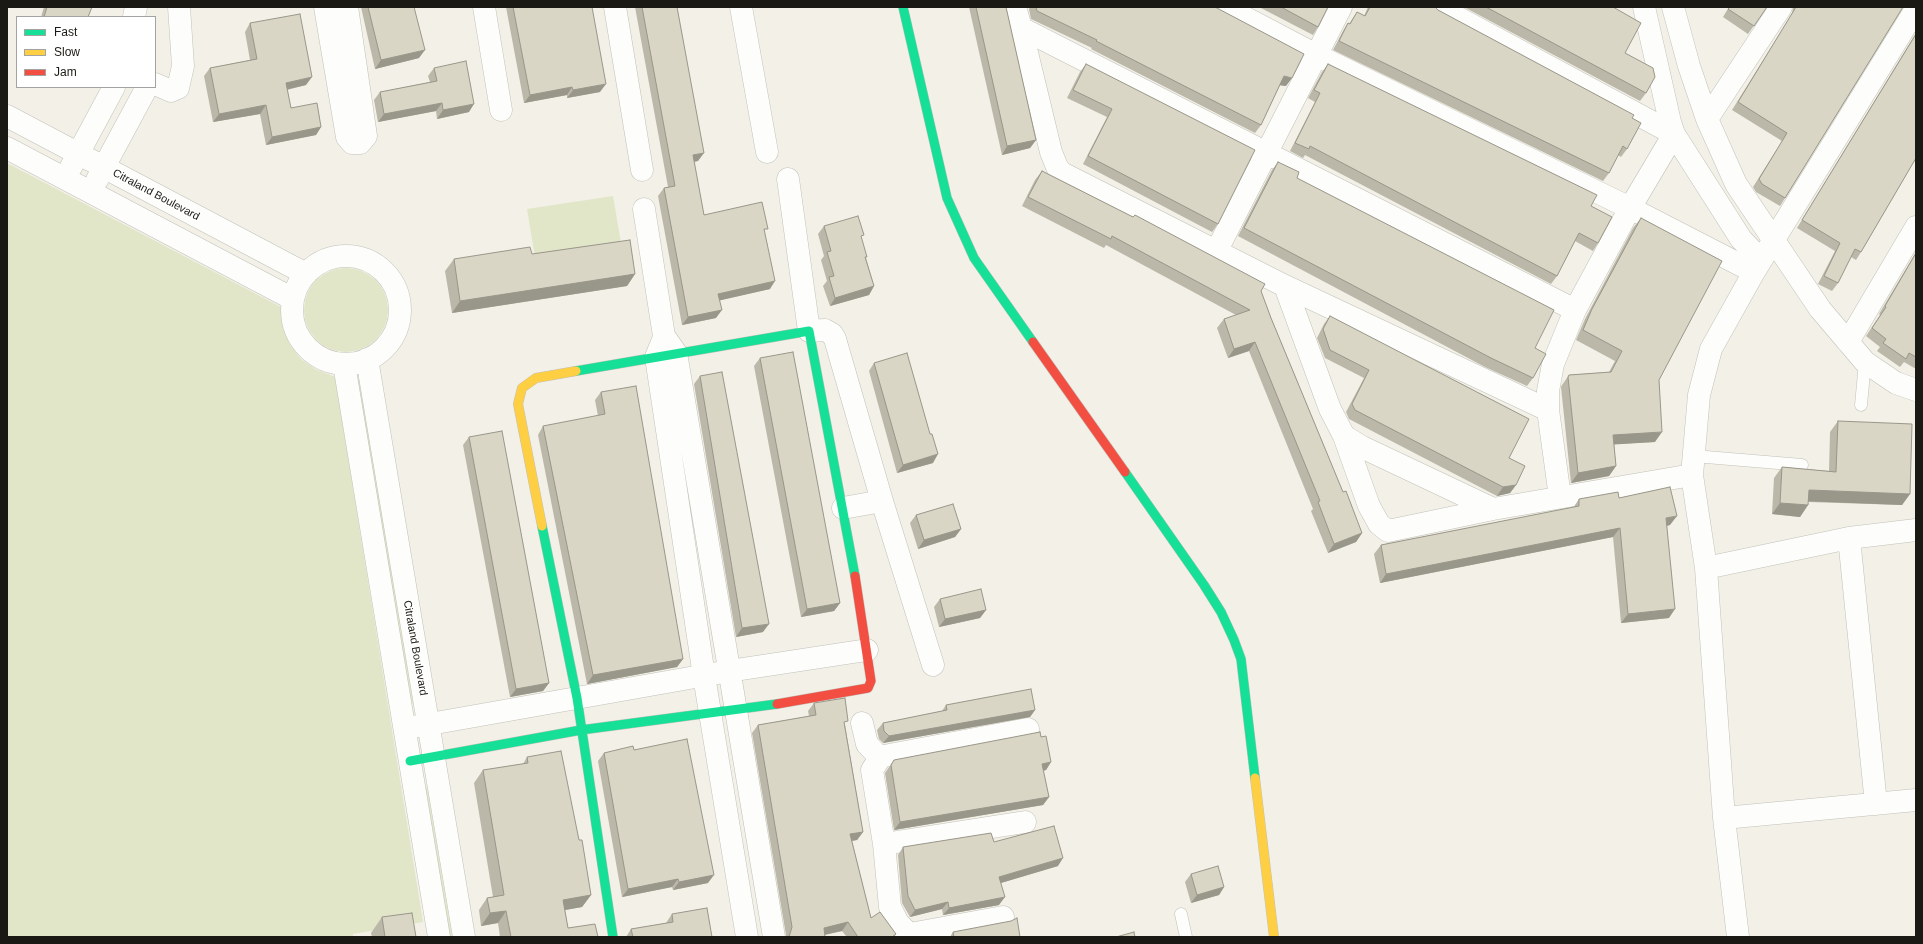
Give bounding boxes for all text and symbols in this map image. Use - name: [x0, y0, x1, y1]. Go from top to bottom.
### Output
- legend: [16, 16, 156, 88]
- text: Fast: [54, 25, 77, 39]
- text: Slow: [54, 45, 80, 59]
- text: Jam: [54, 65, 77, 79]
- street label: Citraland Boulevard: [110, 166, 202, 224]
- street label: Citraland Boulevard: [400, 599, 430, 697]

